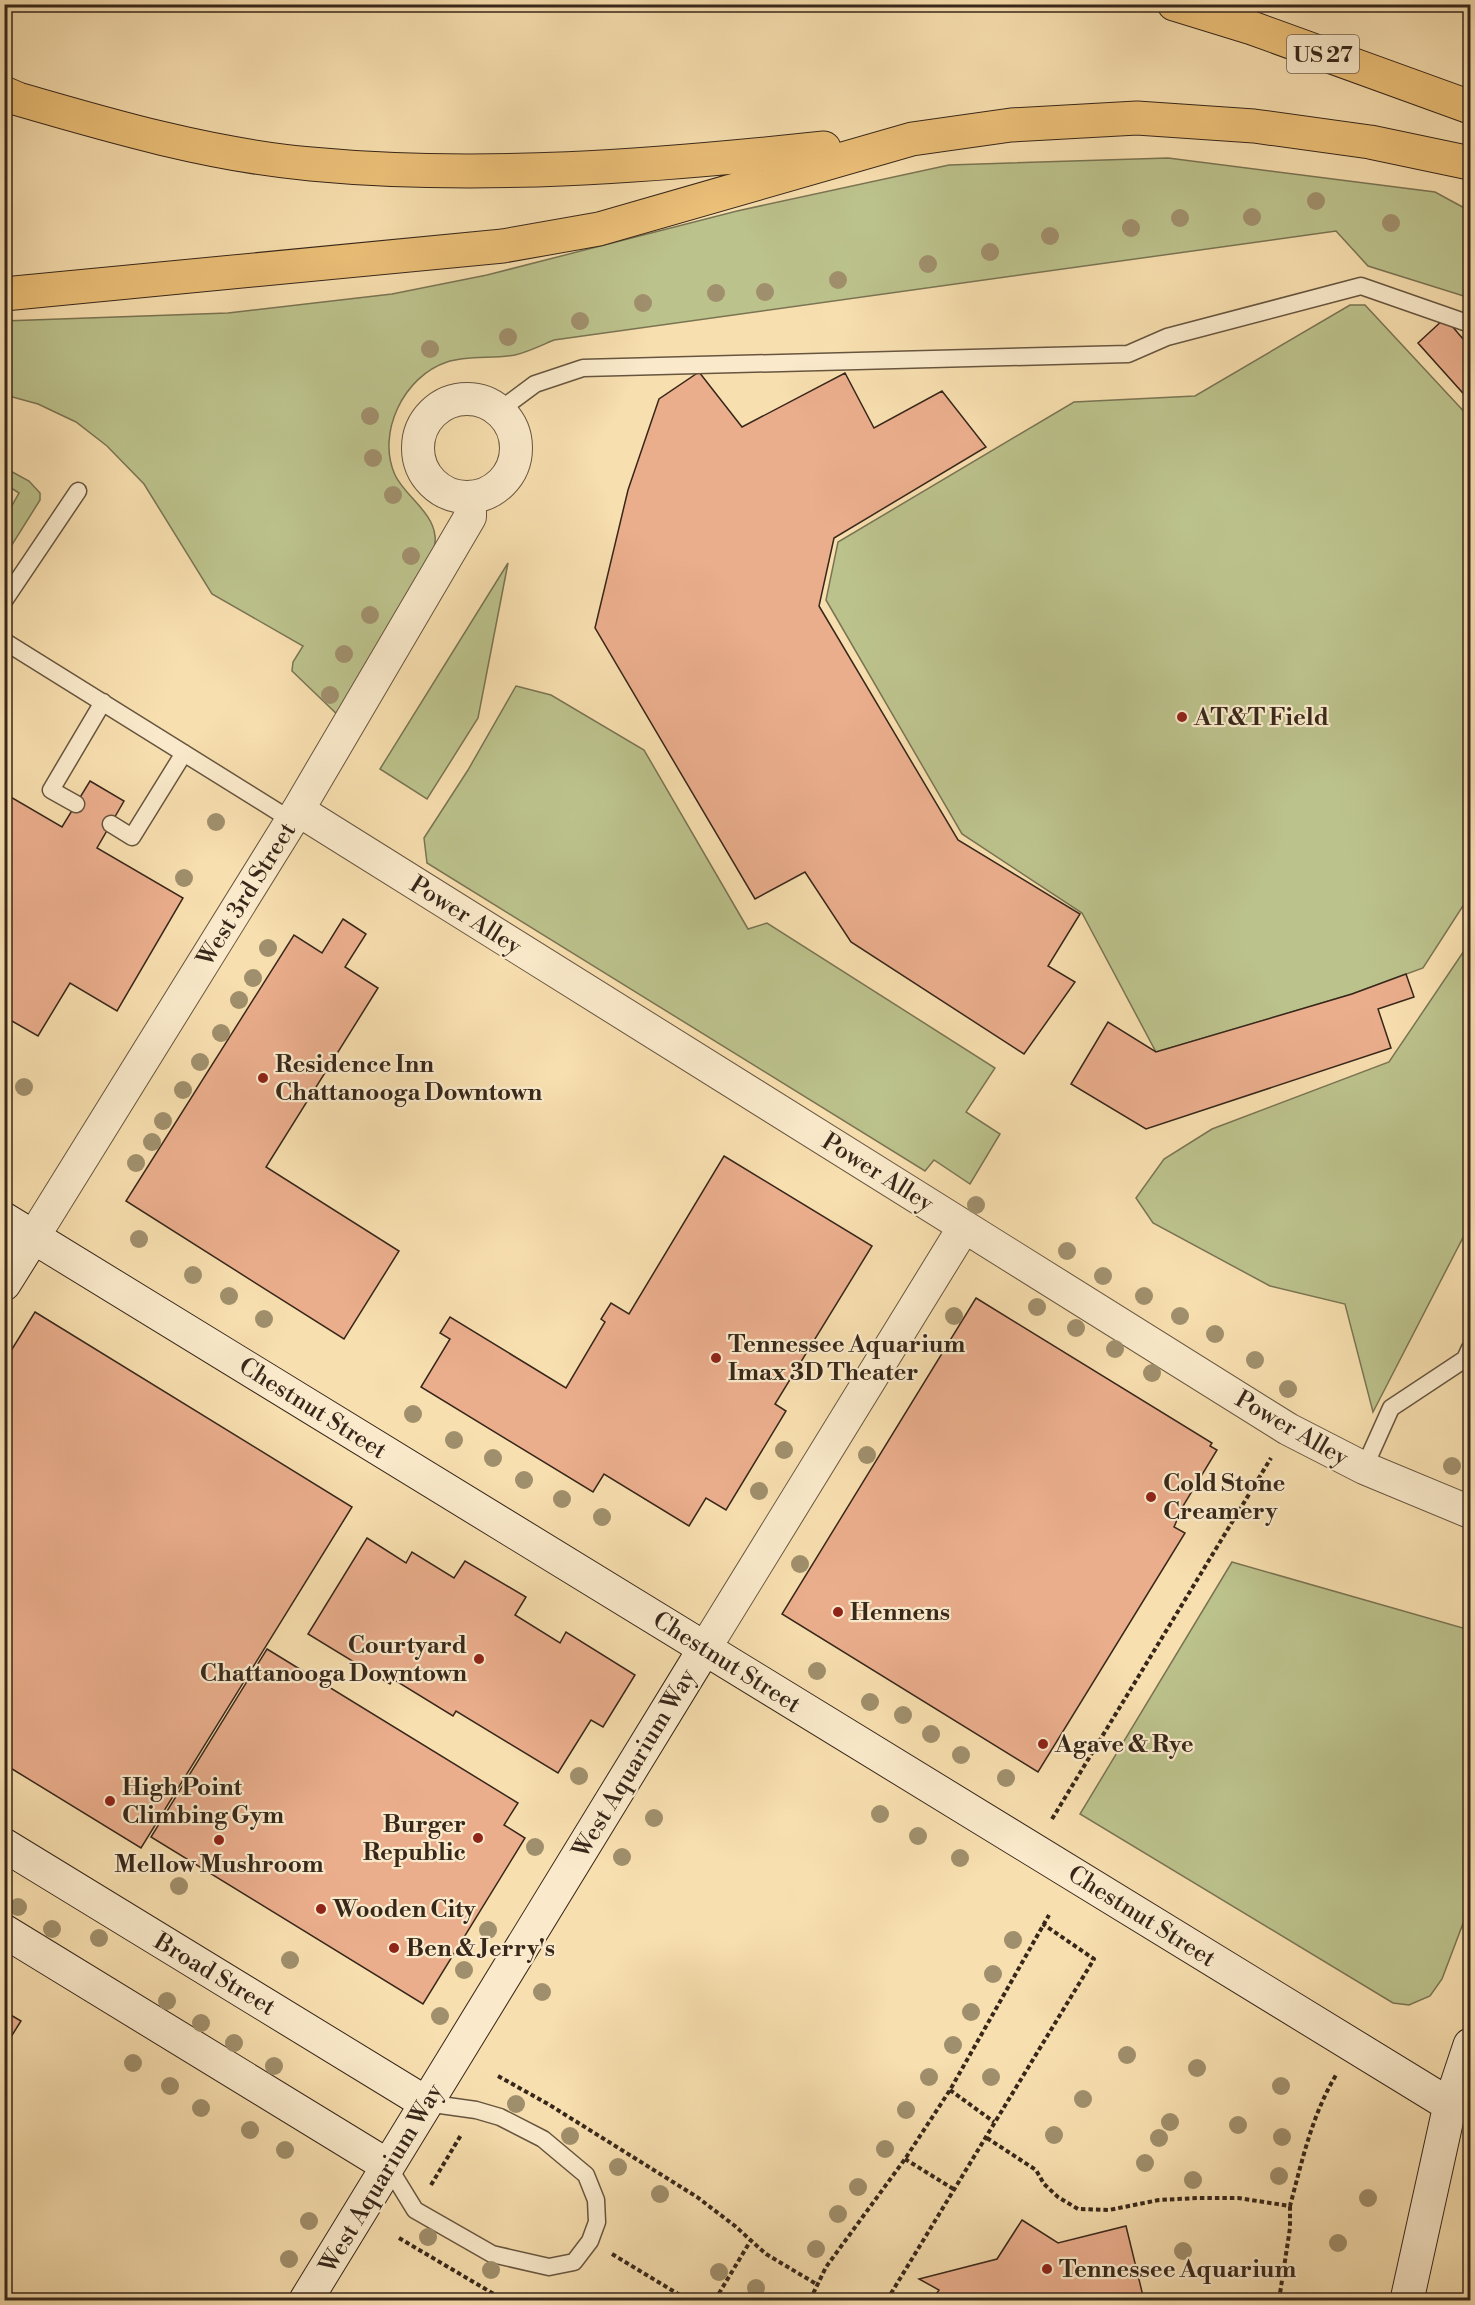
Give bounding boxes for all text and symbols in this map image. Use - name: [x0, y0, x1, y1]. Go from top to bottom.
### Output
- road number: US 27: [1287, 35, 1359, 73]
- place label: AT&T Field: [1193, 703, 1329, 733]
- marker: AT&T Field: [1175, 710, 1189, 724]
- street label: West 3rd Street: [190, 817, 303, 973]
- street label: Power Alley: [404, 870, 527, 962]
- place label: Residence Inn Chattanooga Downtown: [275, 1050, 542, 1108]
- marker: Residence Inn Chattanooga Downtown: [256, 1071, 270, 1085]
- street label: Power Alley: [816, 1127, 939, 1219]
- place label: Tennessee Aquarium Imax 3D Theater: [728, 1330, 966, 1388]
- street label: Chestnut Street: [233, 1351, 392, 1467]
- marker: Tennessee Aquarium Imax 3D Theater: [709, 1351, 723, 1365]
- street label: Power Alley: [1229, 1384, 1354, 1474]
- place label: Cold Stone Creamery: [1163, 1469, 1286, 1527]
- marker: Cold Stone Creamery: [1144, 1490, 1158, 1504]
- place label: Hennens: [850, 1598, 950, 1628]
- street label: Chestnut Street: [647, 1605, 806, 1721]
- marker: Hennens: [831, 1605, 845, 1619]
- place label: Courtyard Chattanooga Downtown: [200, 1631, 467, 1689]
- marker: Courtyard Chattanooga Downtown: [472, 1652, 486, 1666]
- street label: West Aquarium Way: [566, 1663, 703, 1864]
- place label: Agave & Rye: [1054, 1730, 1194, 1760]
- marker: Agave & Rye: [1036, 1737, 1050, 1751]
- place label: High Point Climbing Gym: [122, 1773, 284, 1831]
- marker: High Point Climbing Gym: [103, 1794, 117, 1808]
- place label: Burger Republic: [363, 1810, 466, 1868]
- marker: Burger Republic: [471, 1831, 485, 1845]
- marker: Mellow Mushroom: [212, 1833, 226, 1847]
- place label: Mellow Mushroom: [114, 1850, 324, 1880]
- street label: Chestnut Street: [1062, 1859, 1221, 1975]
- place label: Wooden City: [332, 1895, 477, 1925]
- marker: Wooden City: [314, 1902, 328, 1916]
- street label: Broad Street: [147, 1926, 281, 2023]
- place label: Ben & Jerry's: [406, 1934, 555, 1964]
- marker: Ben & Jerry's: [387, 1941, 401, 1955]
- street label: West Aquarium Way: [313, 2078, 450, 2279]
- place label: Tennessee Aquarium: [1059, 2255, 1297, 2285]
- marker: Tennessee Aquarium: [1040, 2262, 1054, 2276]

